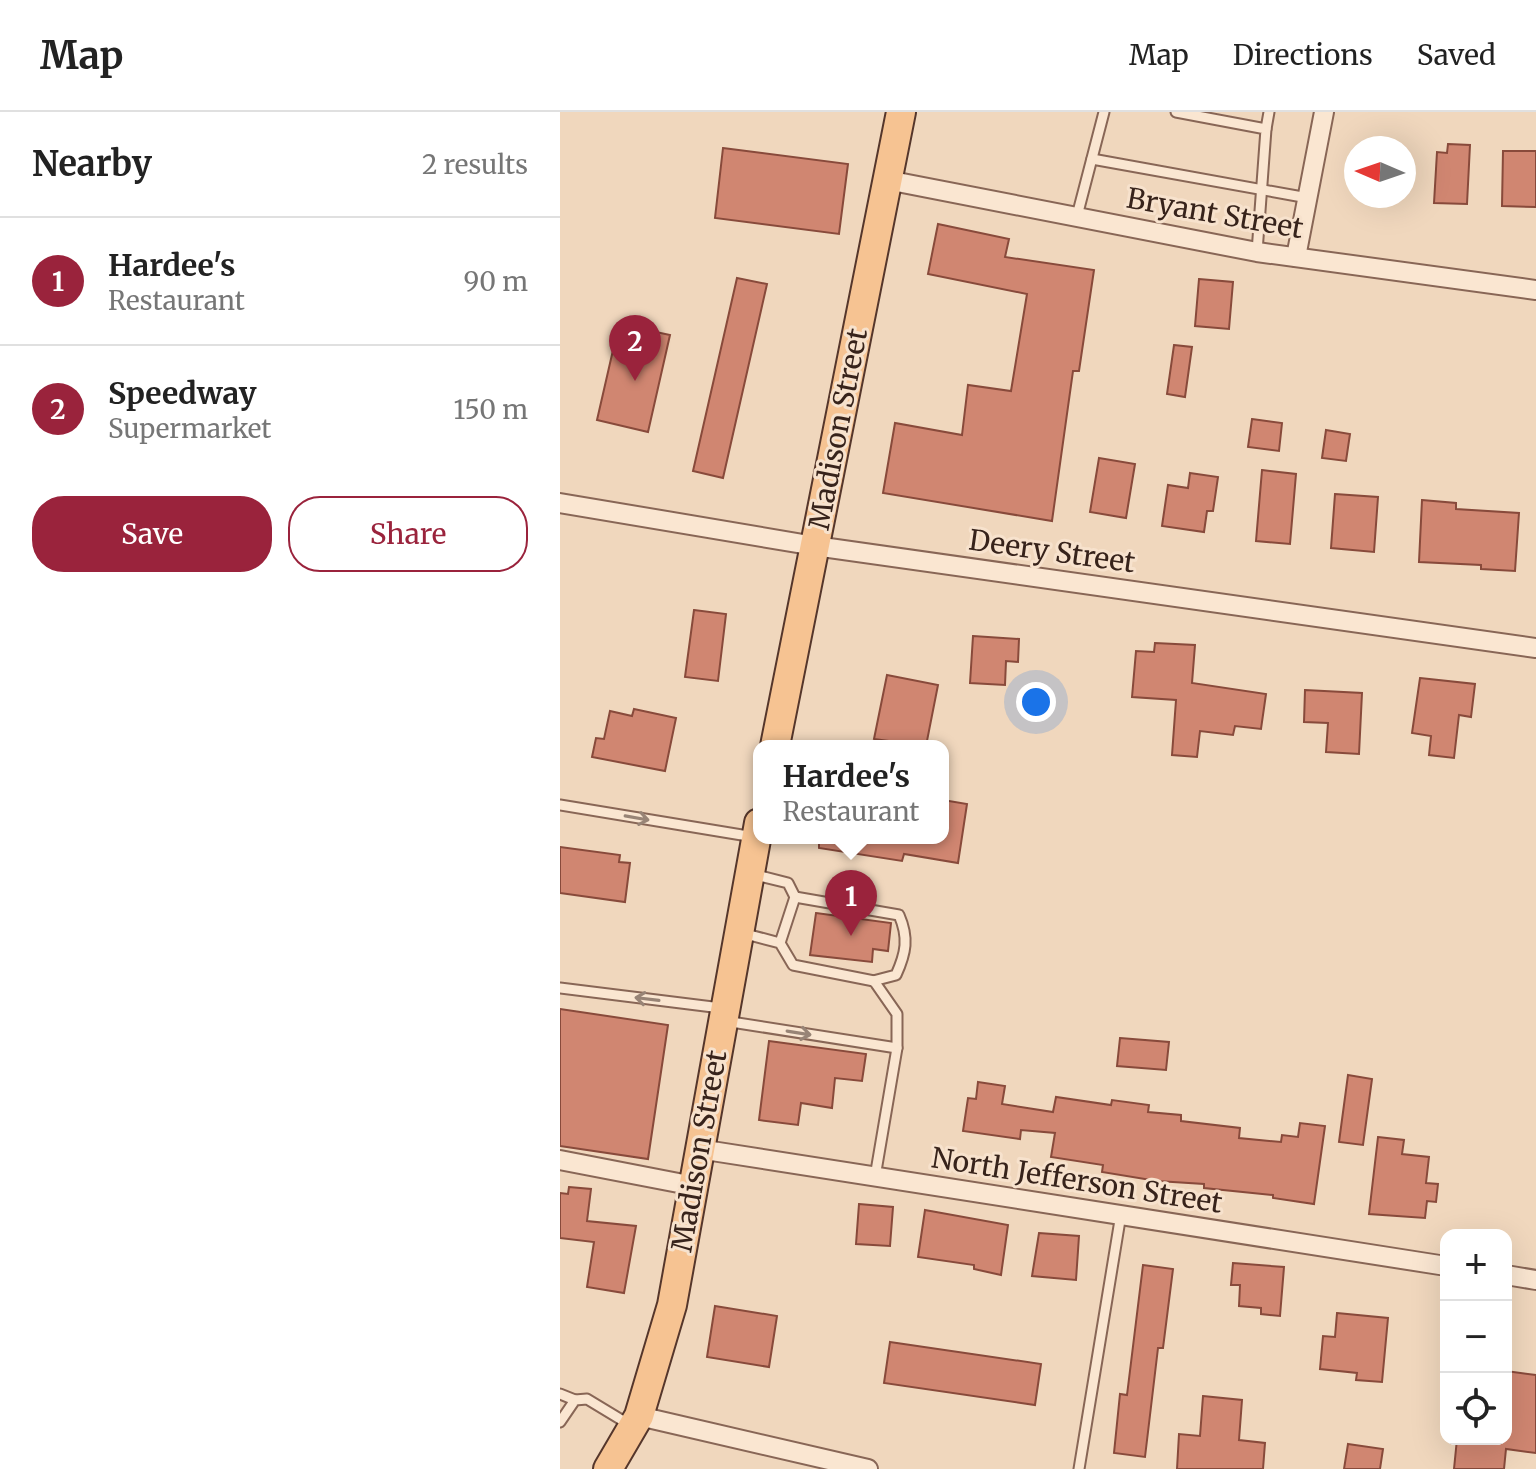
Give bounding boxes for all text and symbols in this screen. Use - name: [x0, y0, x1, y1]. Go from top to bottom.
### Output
- text: Map: [40, 32, 124, 79]
- text: Map: [1129, 37, 1189, 73]
- text: Directions: [1233, 37, 1373, 73]
- text: Saved: [1417, 37, 1496, 73]
- north arrow: [1344, 136, 1416, 208]
- text: Nearby: [32, 143, 152, 185]
- text: 2 results: [422, 148, 528, 181]
- street label: Bryant Street: [1124, 180, 1306, 246]
- text: Hardee's: [108, 246, 235, 284]
- text: 1: [52, 265, 64, 298]
- text: 90 m: [464, 265, 528, 298]
- text: Restaurant: [108, 284, 245, 317]
- pin: 2: [609, 315, 661, 381]
- street label: Madison Street: [801, 325, 875, 533]
- text: Speedway: [108, 374, 256, 412]
- text: 2: [50, 393, 66, 426]
- text: 150 m: [454, 393, 528, 426]
- text: Supermarket: [108, 412, 272, 445]
- button: Save: [32, 496, 272, 572]
- button: Share: [288, 496, 528, 572]
- street label: Deery Street: [967, 522, 1137, 580]
- your location: [1016, 682, 1056, 722]
- popup: [753, 740, 949, 844]
- text: Hardee's: [783, 757, 910, 795]
- text: Restaurant: [783, 795, 919, 828]
- one-way arrow: [624, 811, 649, 826]
- pin: 1: [825, 870, 877, 936]
- one-way arrow: [634, 991, 660, 1006]
- one-way arrow: [786, 1026, 811, 1041]
- street label: Madison Street: [664, 1047, 734, 1255]
- street label: North Jefferson Street: [929, 1139, 1225, 1221]
- map controls: [1440, 1229, 1512, 1445]
- button: +: [1440, 1229, 1512, 1301]
- button: −: [1440, 1301, 1512, 1373]
- button: locate: [1440, 1373, 1512, 1445]

